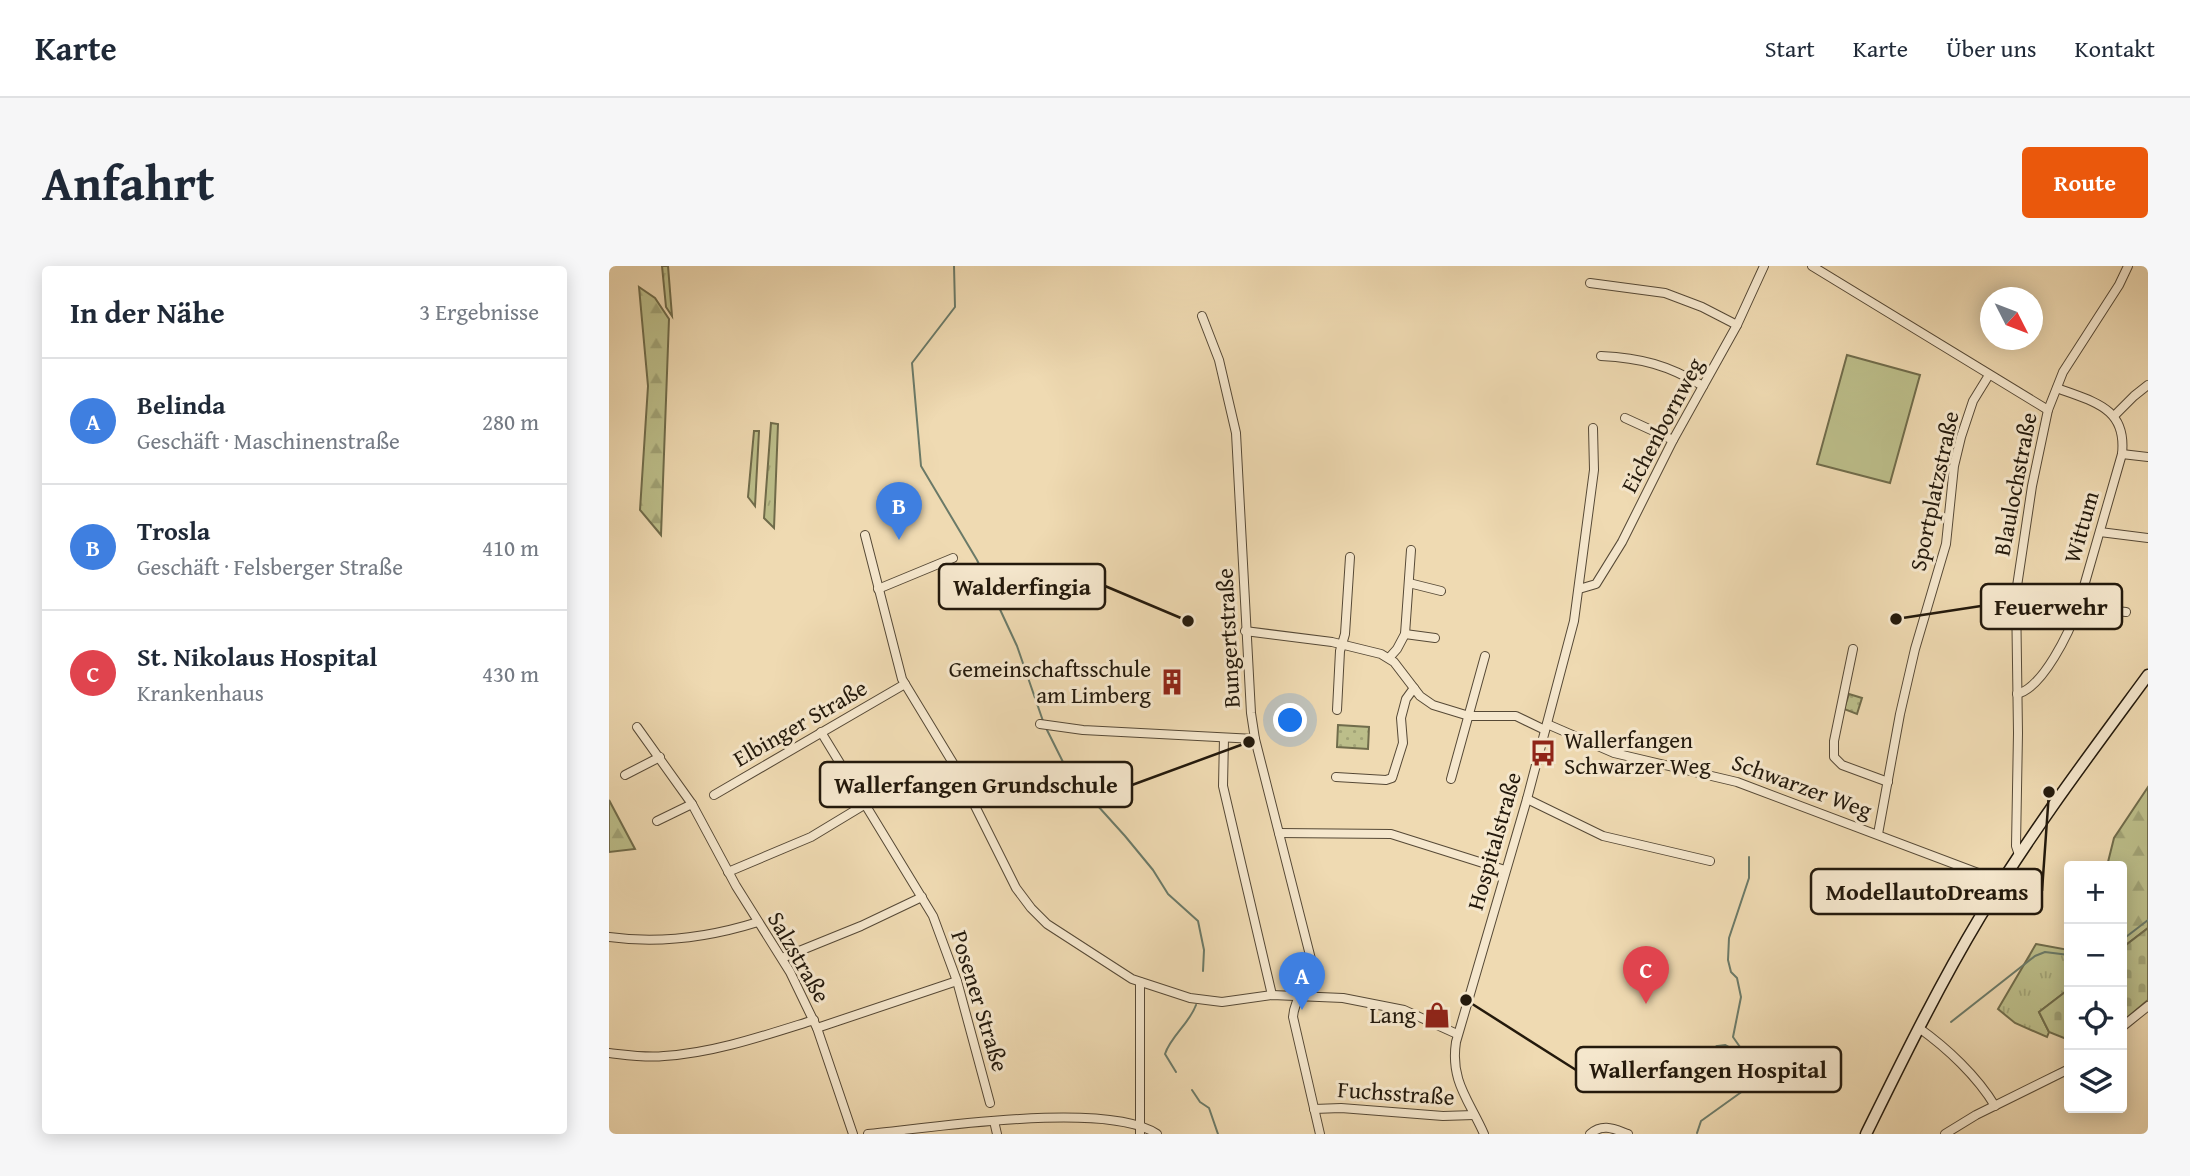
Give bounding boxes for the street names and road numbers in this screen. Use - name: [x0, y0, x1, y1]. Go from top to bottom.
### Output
- street label: Eichenbornweg: [1612, 351, 1711, 498]
- street label: Sportplatzstraße: [1900, 408, 1967, 574]
- street label: Blaulochstraße: [1984, 409, 2045, 558]
- street label: Wittum: [2055, 487, 2107, 567]
- street label: Bungertstraße: [1207, 567, 1248, 709]
- street label: Elbinger Straße: [727, 671, 873, 774]
- street label: Schwarzer Weg: [1728, 745, 1877, 826]
- street label: Hospitalstraße: [1458, 768, 1529, 914]
- street label: Salzstraße: [760, 905, 839, 1008]
- street label: Posener Straße: [943, 926, 1018, 1076]
- street label: Fuchsstraße: [1336, 1072, 1456, 1113]

